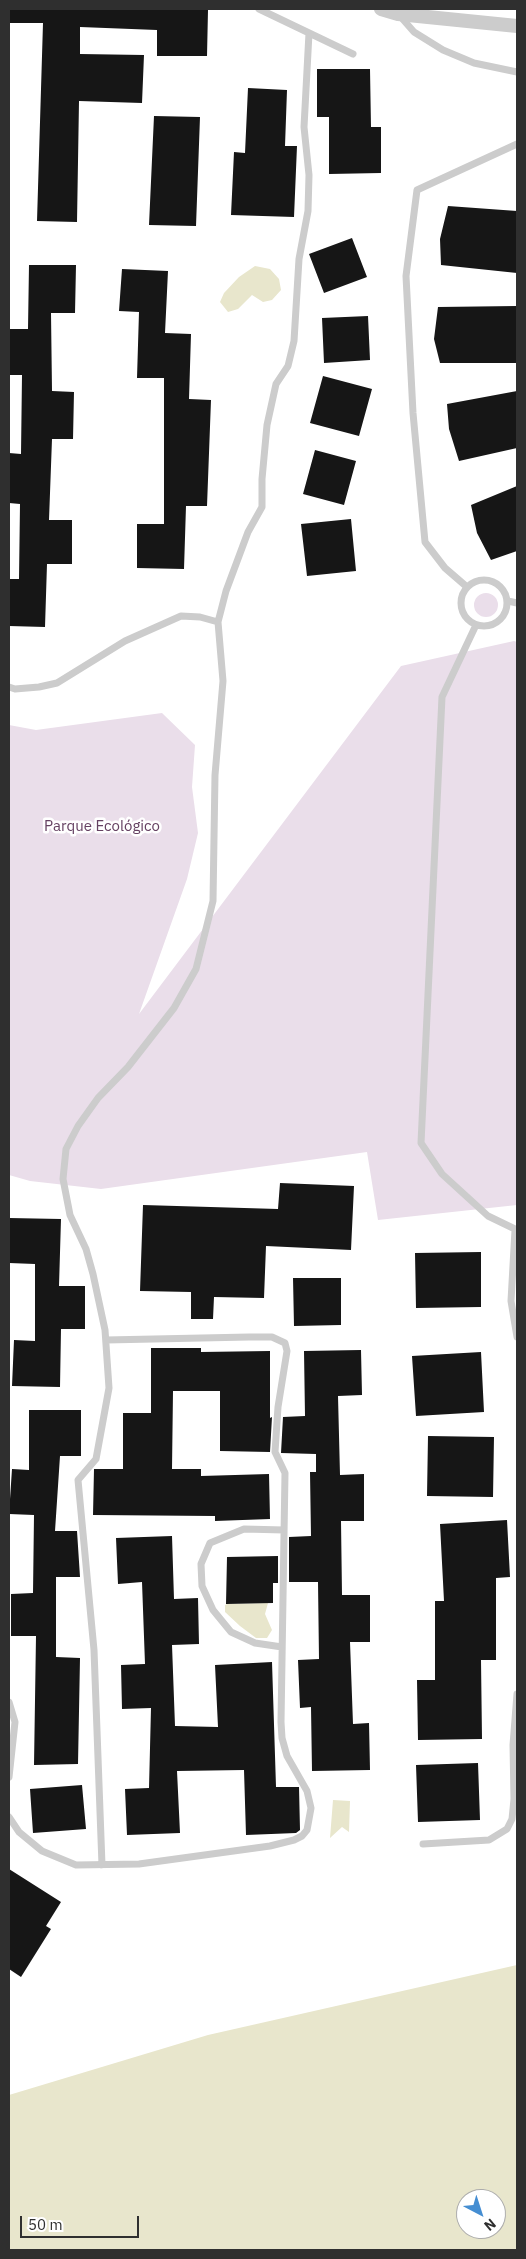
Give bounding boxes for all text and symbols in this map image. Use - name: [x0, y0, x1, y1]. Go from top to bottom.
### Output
- park label: Parque Ecológico: [44, 818, 160, 836]
- north arrow: [456, 2189, 506, 2239]
- scale bar: [22, 2206, 141, 2238]
- text: 50 m: [28, 2215, 63, 2234]
- text: N: [480, 2215, 500, 2235]

